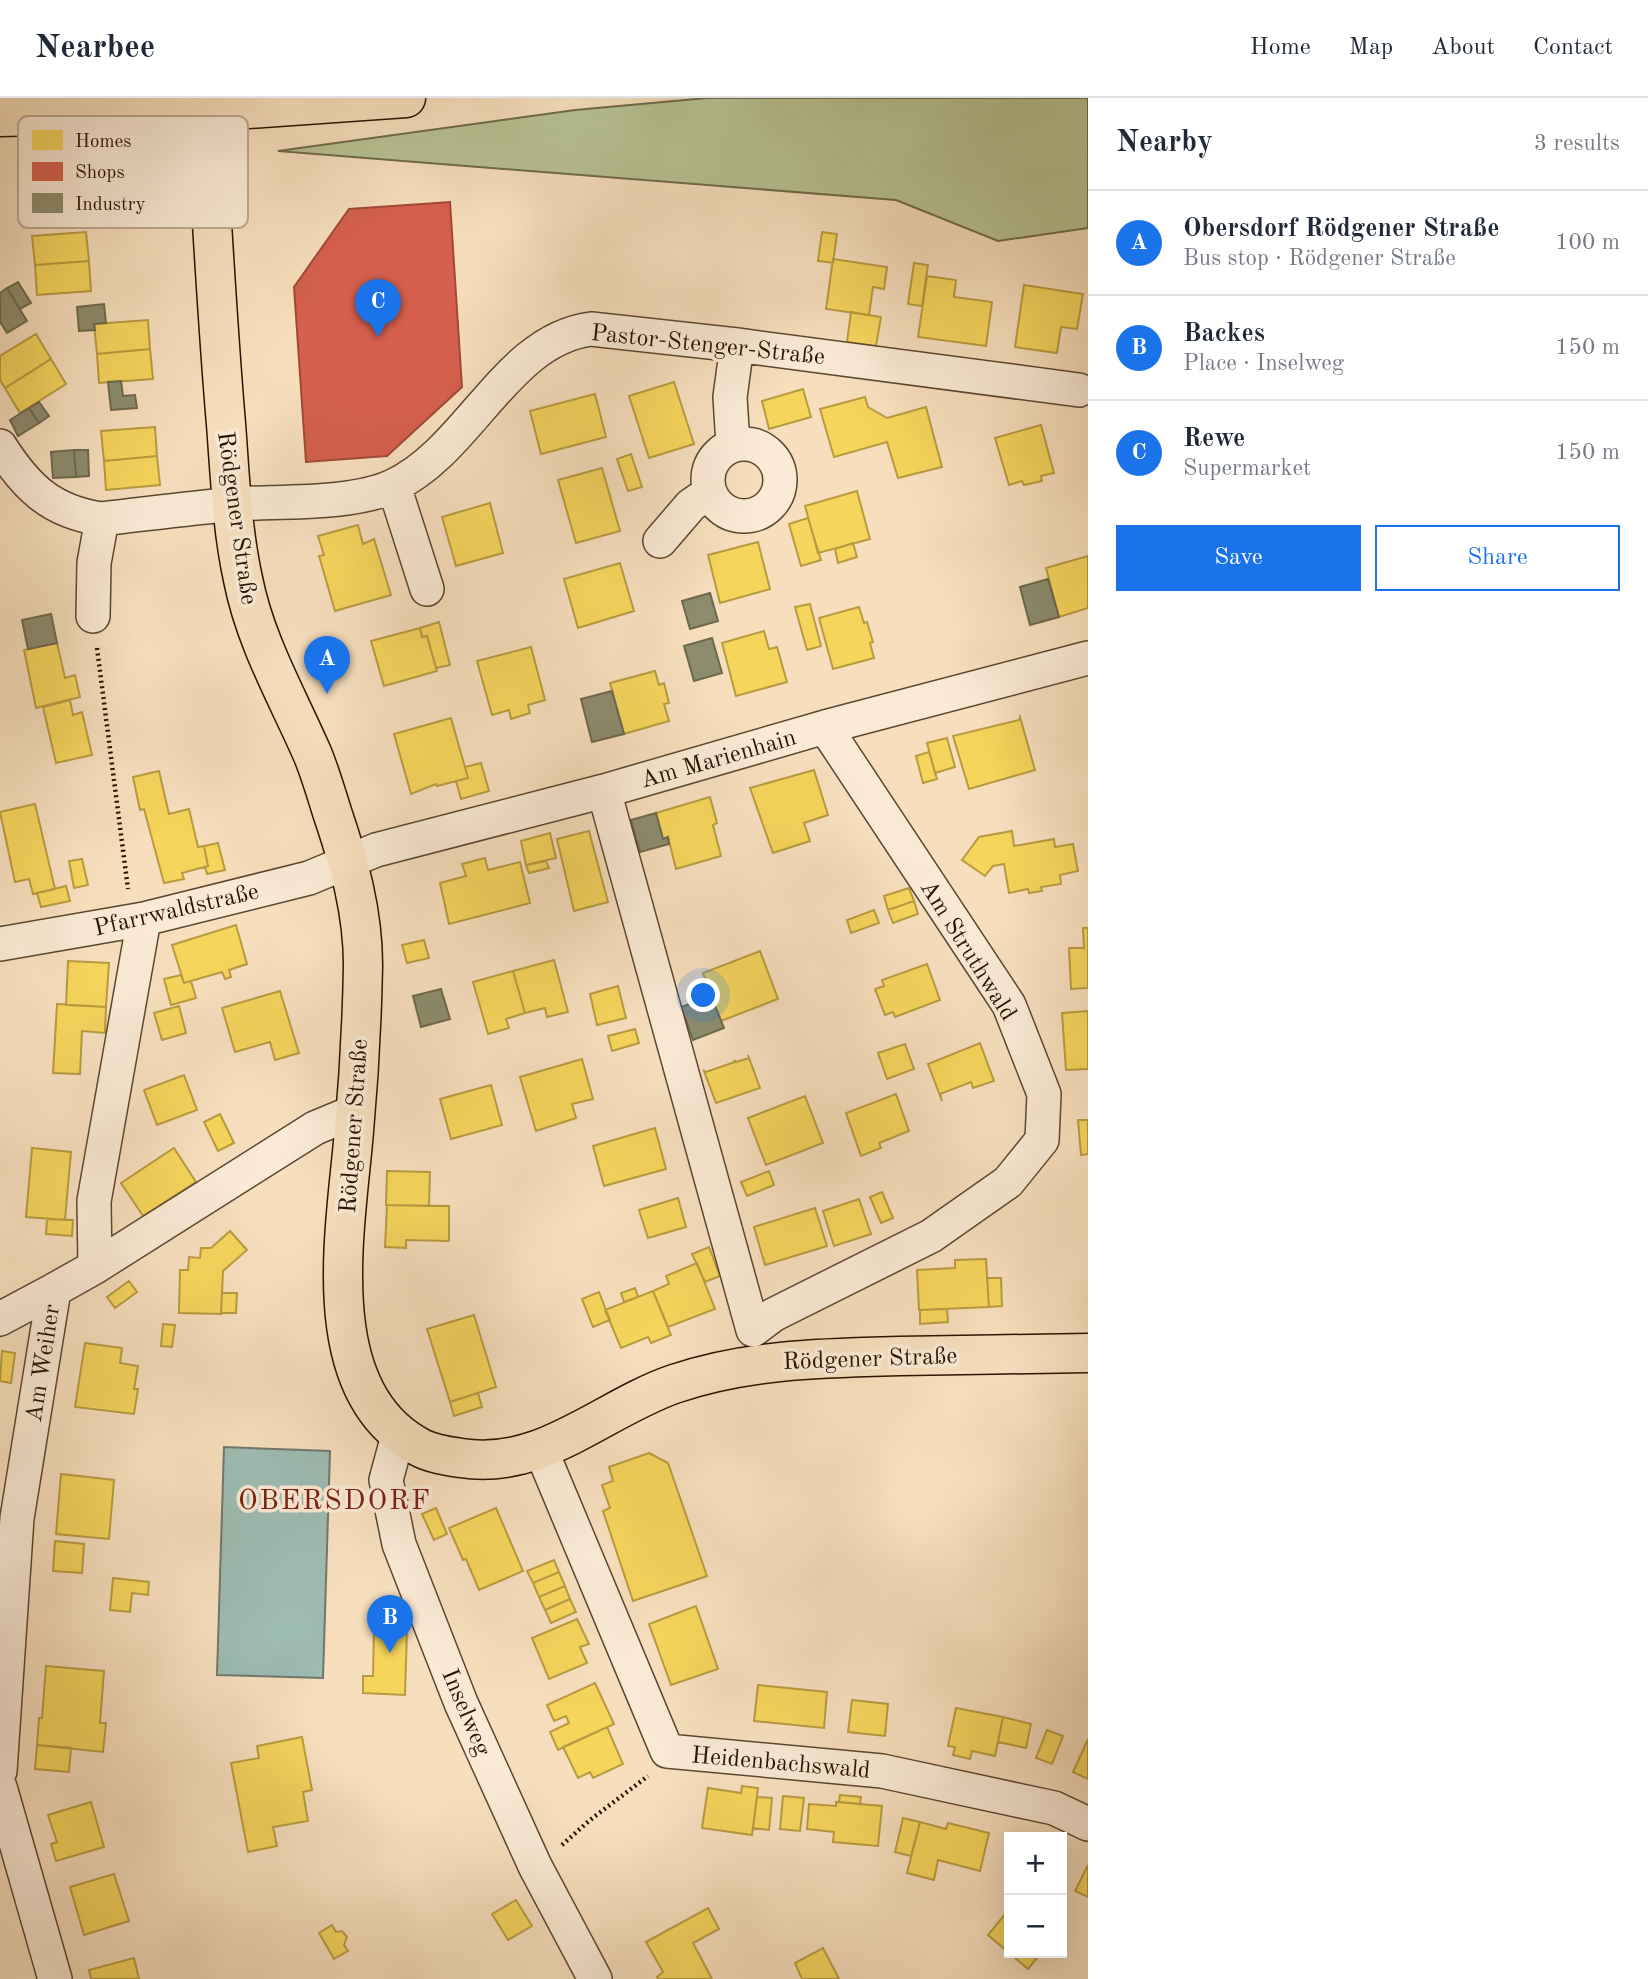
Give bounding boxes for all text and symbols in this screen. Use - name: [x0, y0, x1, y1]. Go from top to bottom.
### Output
- text: Nearbee: [35, 32, 155, 65]
- text: Home: [1250, 36, 1311, 60]
- text: Map: [1349, 36, 1393, 60]
- text: About: [1431, 36, 1495, 60]
- text: Contact: [1533, 36, 1613, 60]
- legend: [18, 116, 248, 228]
- text: Nearby: [1116, 128, 1213, 158]
- text: 3 results: [1534, 132, 1620, 155]
- text: Homes: [75, 133, 131, 152]
- text: Shops: [75, 164, 125, 183]
- text: Industry: [75, 196, 146, 215]
- text: Obersdorf Rödgener Straße: [1183, 216, 1500, 242]
- text: A: [1130, 231, 1148, 254]
- text: 100 m: [1555, 231, 1620, 254]
- text: Bus stop · Rödgener Straße: [1183, 247, 1456, 270]
- pin: C: [355, 279, 401, 337]
- text: Backes: [1183, 321, 1265, 347]
- street label: Pastor-Stenger-Straße: [590, 322, 826, 370]
- text: B: [1131, 336, 1147, 359]
- text: 150 m: [1555, 336, 1620, 359]
- text: Place · Inselweg: [1183, 352, 1344, 375]
- text: Rewe: [1183, 426, 1245, 452]
- street label: Rödgener Straße: [212, 430, 260, 607]
- text: C: [1131, 441, 1147, 464]
- text: 150 m: [1555, 441, 1620, 464]
- text: Supermarket: [1183, 457, 1311, 480]
- button: Save: [1116, 525, 1361, 591]
- button: Share: [1375, 525, 1620, 591]
- pin: A: [304, 636, 350, 694]
- street label: Am Marienhain: [638, 726, 799, 794]
- street label: Am Struthwald: [915, 877, 1020, 1025]
- street label: Pfarrwaldstraße: [92, 880, 261, 942]
- your location: [686, 978, 720, 1012]
- street label: Rödgener Straße: [337, 1038, 373, 1214]
- street label: Am Weiher: [23, 1303, 65, 1424]
- street label: Rödgener Straße: [782, 1345, 958, 1375]
- district label: OBERSDORF: [238, 1488, 432, 1516]
- pin: B: [367, 1595, 413, 1653]
- street label: Inselweg: [436, 1666, 494, 1760]
- street label: Heidenbachswald: [690, 1744, 871, 1784]
- map controls: [1004, 1832, 1067, 1958]
- button: +: [1004, 1832, 1067, 1895]
- button: −: [1004, 1895, 1067, 1958]

